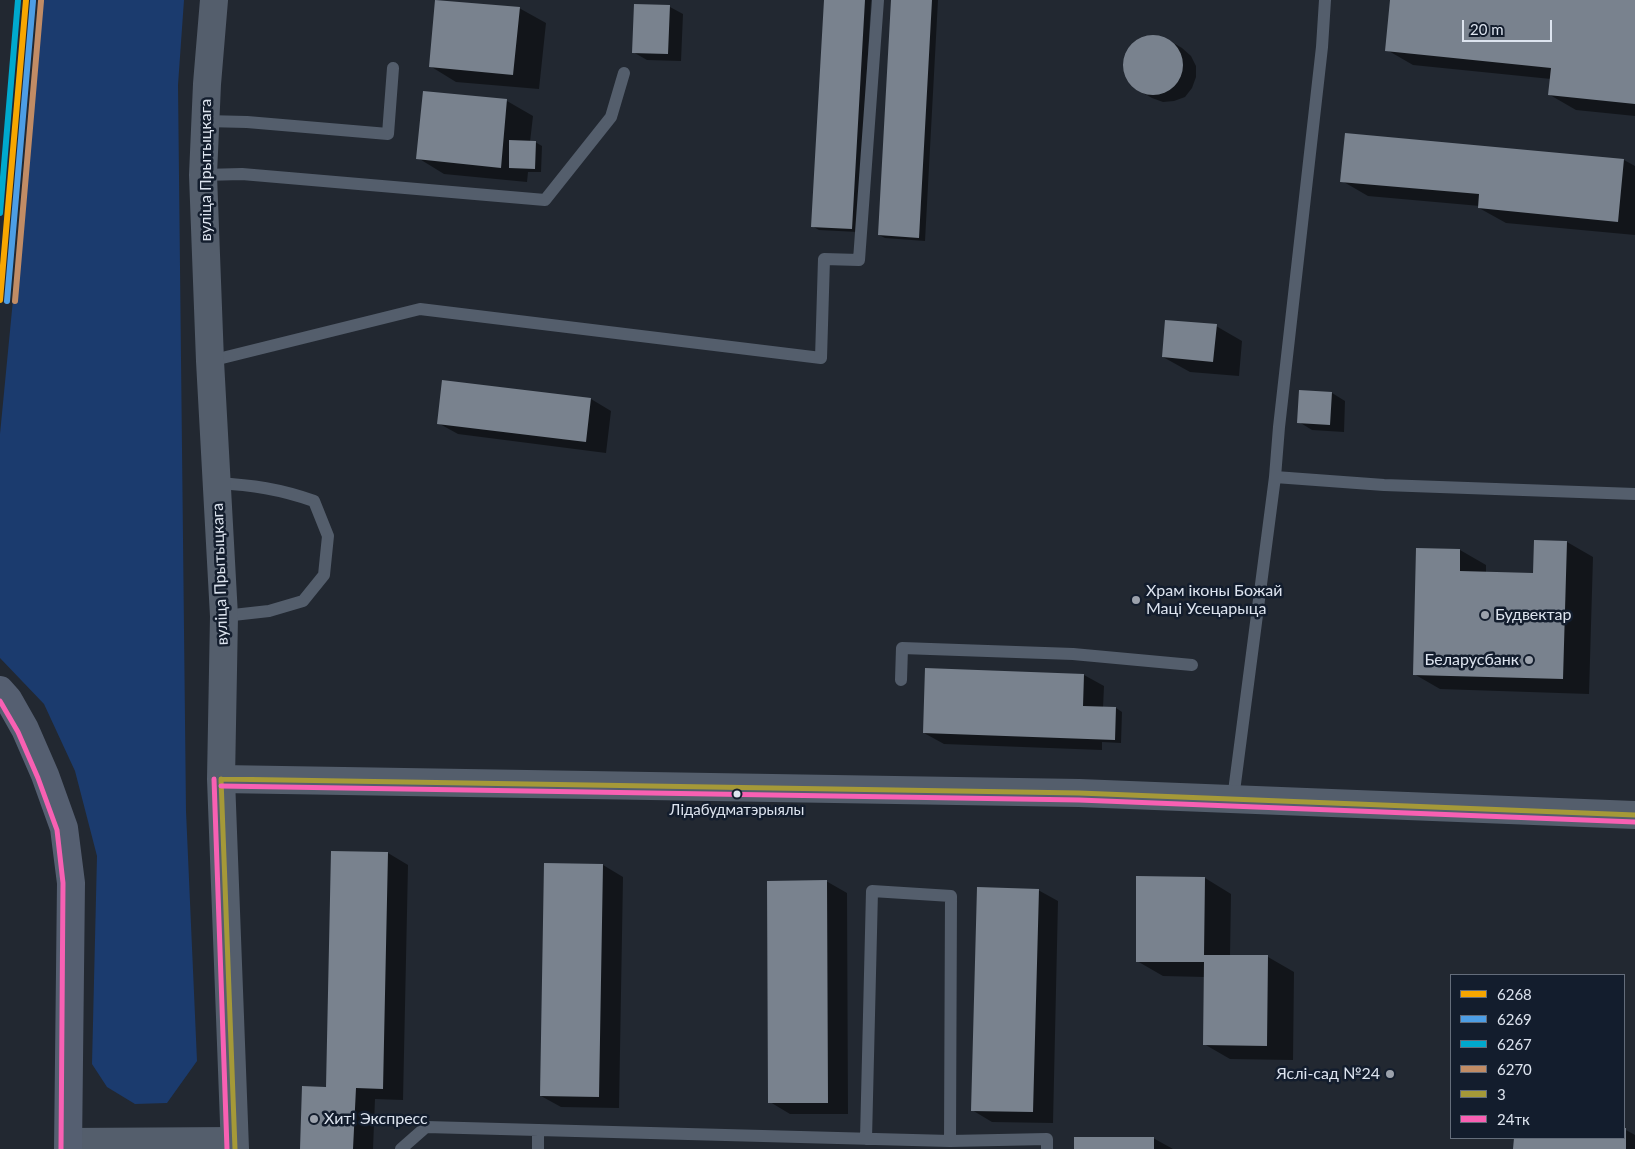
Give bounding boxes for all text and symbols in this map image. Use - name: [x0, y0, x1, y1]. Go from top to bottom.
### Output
- scale bar: [1465, 10, 1555, 42]
- text: 20 m: [1470, 20, 1504, 38]
- street label: вуліца Прытыцкага: [196, 99, 216, 241]
- street label: вуліца Прытыцкага: [208, 503, 232, 645]
- place label: Храм іконы Божай Маці Усецарыца: [1146, 581, 1282, 619]
- marker: Храм іконы Божай Маці Усецарыца: [1130, 594, 1142, 606]
- place label: Будвектар: [1495, 605, 1572, 625]
- marker: Будвектар: [1479, 609, 1491, 621]
- place label: Беларусбанк: [1424, 650, 1519, 670]
- marker: Беларусбанк: [1523, 654, 1535, 666]
- marker: Лідабудматэрыялы: [732, 789, 742, 799]
- place label: Лідабудматэрыялы: [670, 801, 804, 819]
- legend: [1450, 974, 1625, 1139]
- text: 6268: [1497, 985, 1532, 1003]
- text: 6269: [1497, 1010, 1532, 1028]
- text: 6267: [1497, 1035, 1532, 1053]
- text: 6270: [1497, 1060, 1532, 1078]
- place label: Яслі-сад №24: [1276, 1064, 1380, 1084]
- marker: Яслі-сад №24: [1384, 1068, 1396, 1080]
- text: 3: [1497, 1085, 1506, 1103]
- place label: Хит! Экспресс: [324, 1109, 428, 1129]
- text: 24тк: [1497, 1110, 1530, 1128]
- marker: Хит! Экспресс: [308, 1113, 320, 1125]

